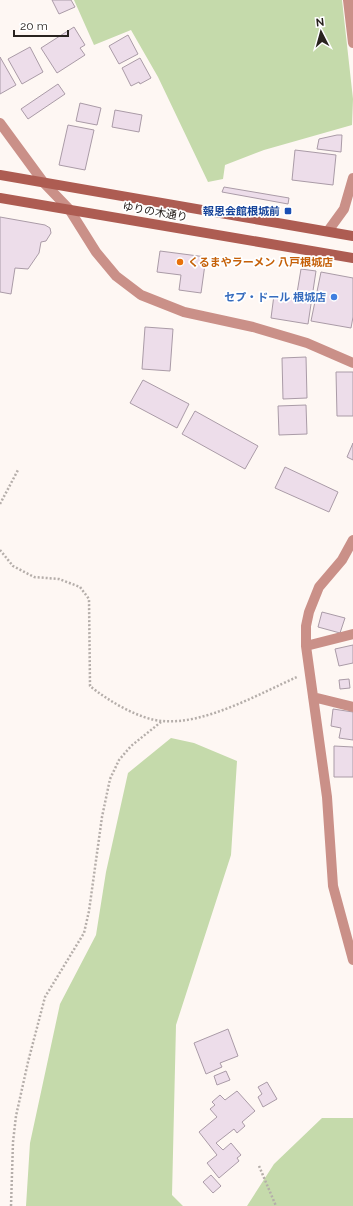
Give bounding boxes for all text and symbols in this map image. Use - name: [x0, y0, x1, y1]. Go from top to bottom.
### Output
- scale bar: [14, 12, 68, 38]
- north arrow: [301, 12, 341, 52]
- text: N: [315, 16, 325, 29]
- text: 20 m: [20, 19, 48, 33]
- street label: ゆりの木通り: [121, 200, 189, 224]
- place label: 報恩会館根城前: [203, 205, 280, 218]
- marker: 報恩会館根城前: [283, 206, 293, 216]
- place label: くるまやラーメン 八戸根城店: [188, 256, 333, 269]
- marker: くるまやラーメン 八戸根城店: [175, 257, 185, 267]
- place label: セプ・ドール 根城店: [224, 291, 326, 304]
- marker: セプ・ドール 根城店: [329, 292, 339, 302]

